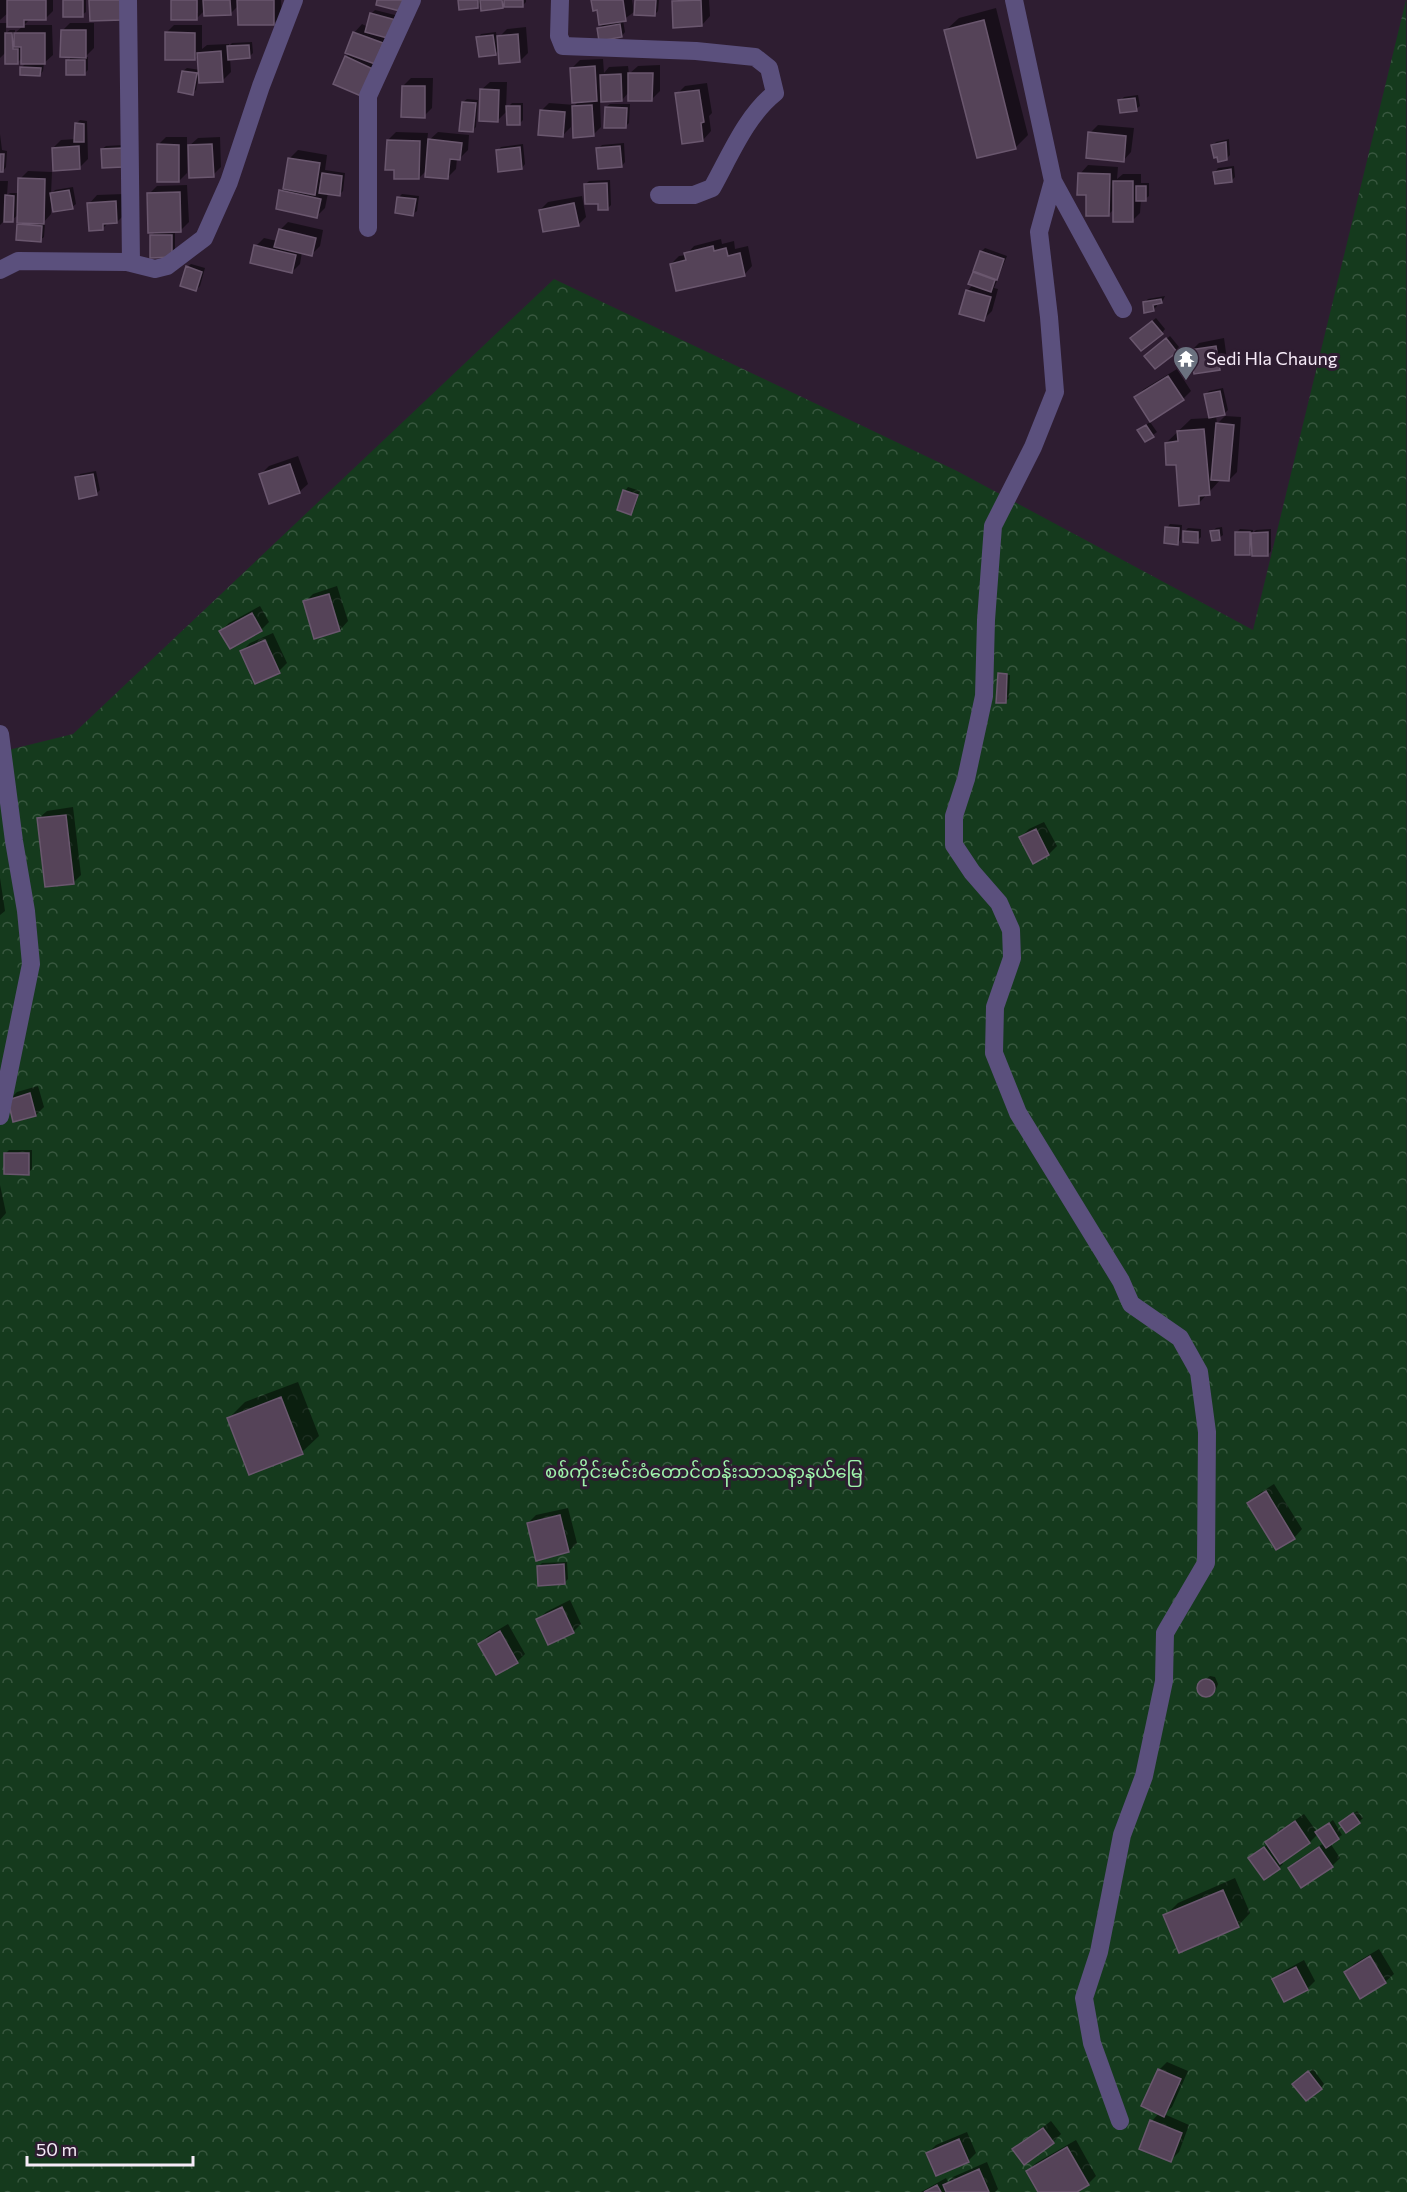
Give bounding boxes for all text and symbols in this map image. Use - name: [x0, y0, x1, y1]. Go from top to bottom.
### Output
- temple icon: Sedi Hla Chaung: [1171, 344, 1201, 382]
- place label: Sedi Hla Chaung: [1206, 347, 1338, 369]
- park label: စစ်ကိုင်းမင်းဝံတောင်တန်းသာသနာ့နယ်မြေ: [545, 1458, 863, 1487]
- scale bar: [27, 2129, 194, 2167]
- text: 50 m: [36, 2138, 77, 2160]

